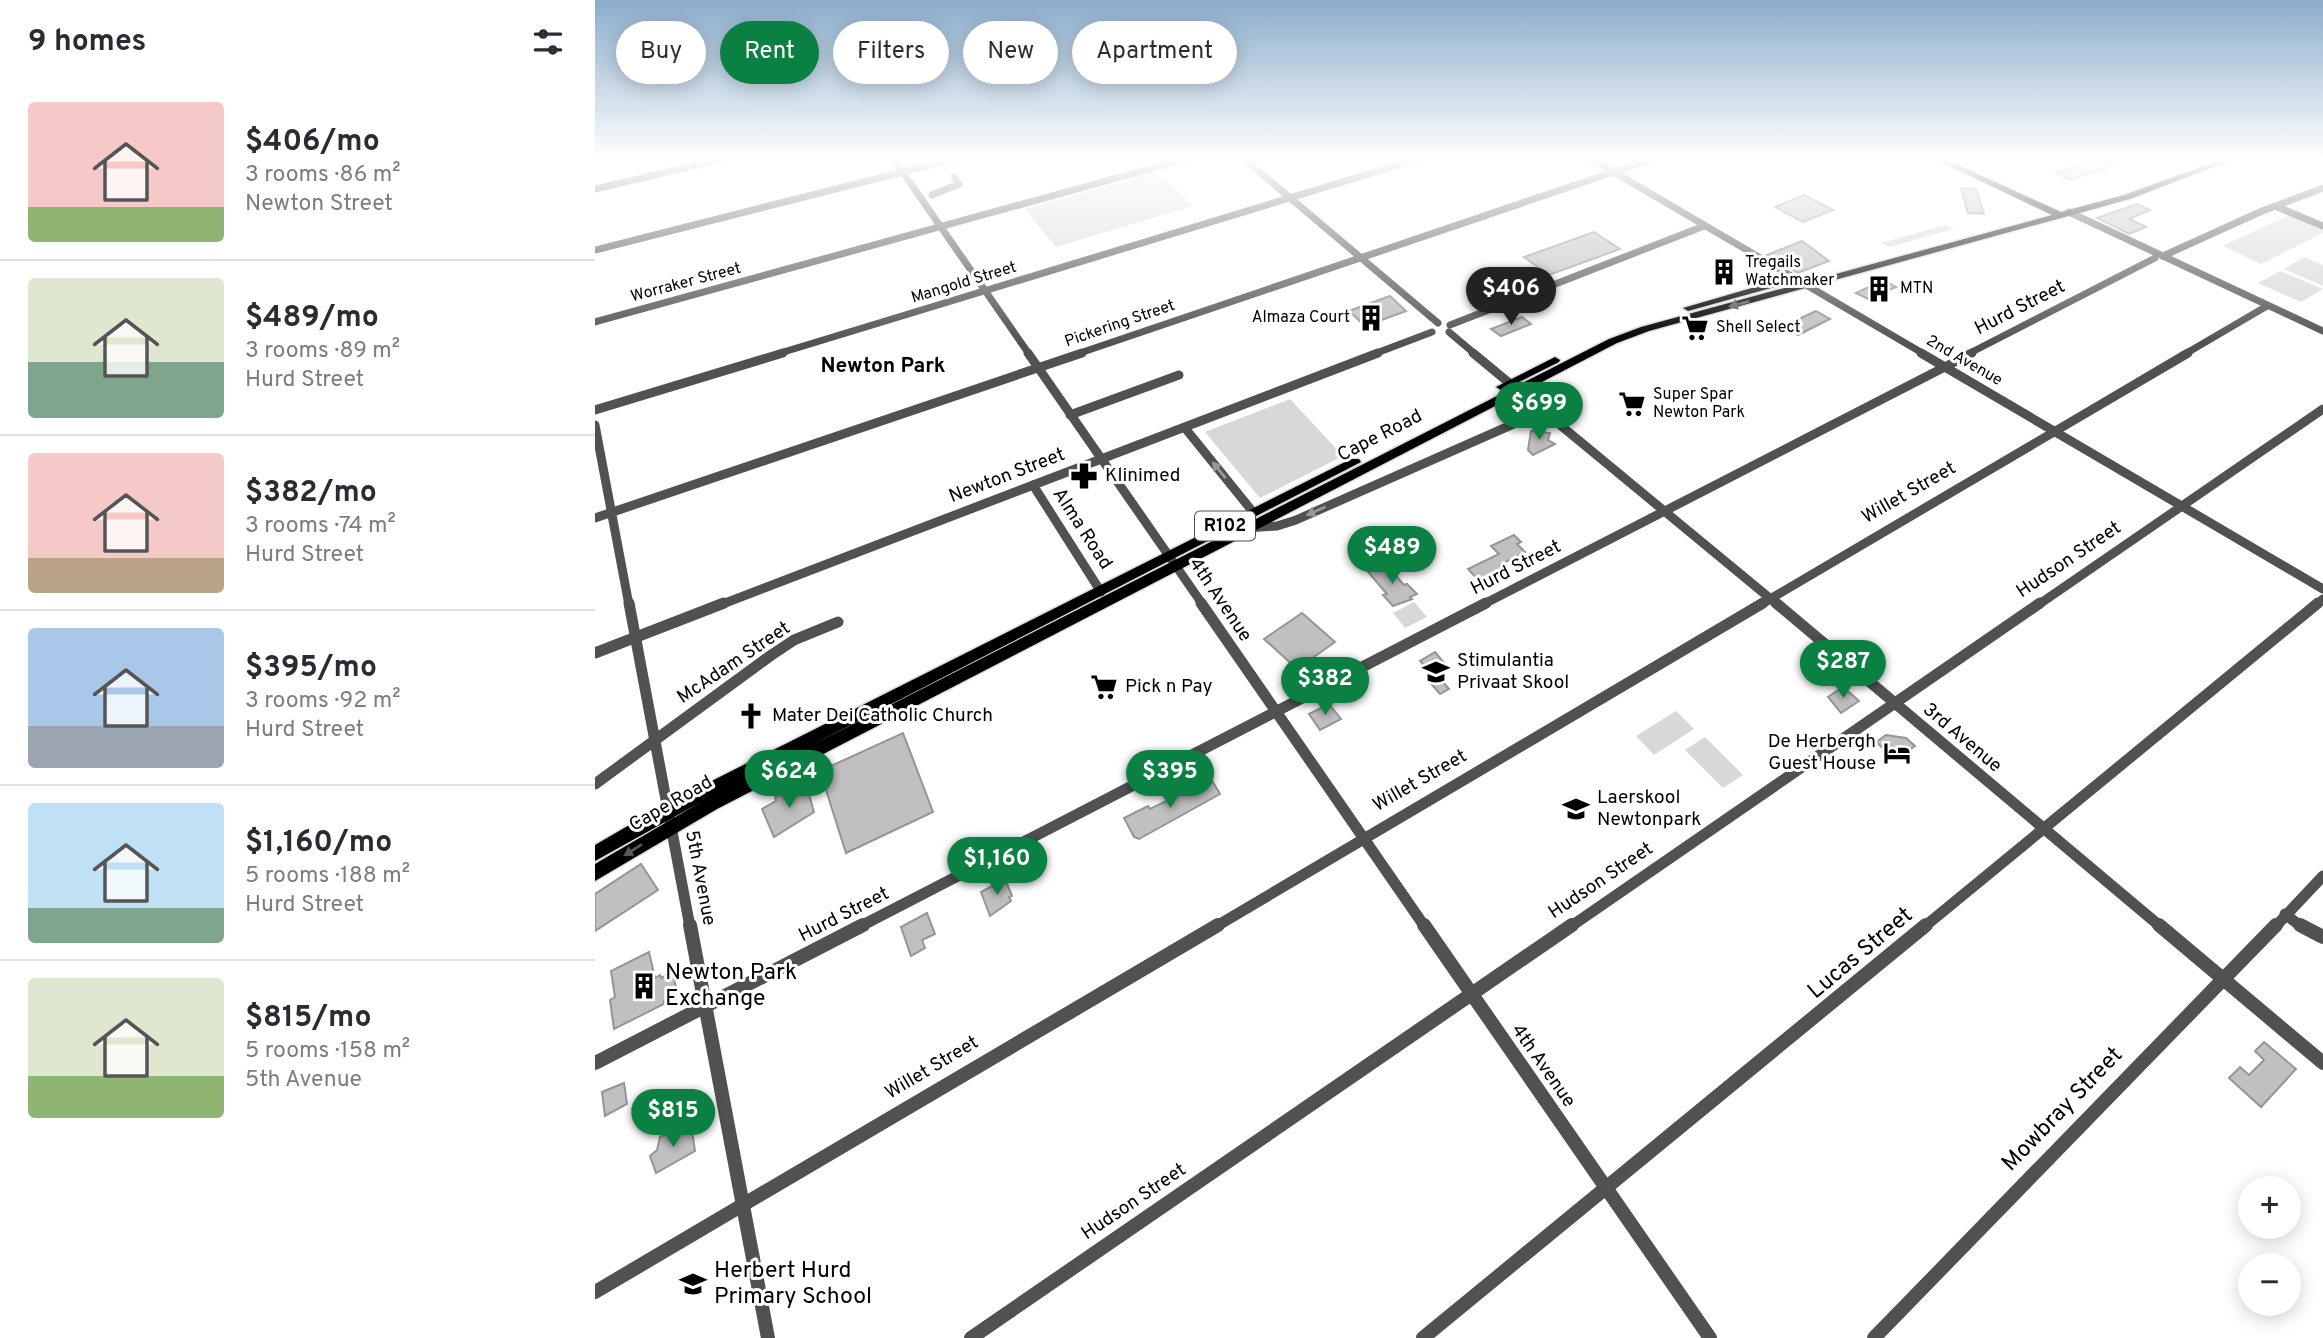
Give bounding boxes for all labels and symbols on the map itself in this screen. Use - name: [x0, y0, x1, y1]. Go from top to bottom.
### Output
- place label: Tregails Watchmaker: [1745, 253, 1834, 291]
- street label: Mangold Street: [909, 257, 1019, 309]
- building icon: Tregails Watchmaker: [1709, 257, 1739, 287]
- street label: Worraker Street: [629, 259, 743, 307]
- pin: $406: [1470, 268, 1552, 327]
- building icon: MTN: [1864, 274, 1894, 304]
- street label: Hurd Street: [1971, 275, 2069, 341]
- place label: MTN: [1900, 279, 1933, 299]
- street label: Pickering Street: [1062, 296, 1178, 352]
- one-way arrow: [1728, 299, 1750, 310]
- building icon: Almaza Court: [1356, 303, 1386, 333]
- place label: Almaza Court: [1252, 308, 1350, 328]
- supermarket icon: Shell Select: [1680, 313, 1710, 343]
- place label: Shell Select: [1716, 318, 1800, 338]
- street label: 2nd Avenue: [1922, 331, 2006, 391]
- district label: Newton Park: [820, 353, 946, 380]
- pin: $699: [1498, 382, 1580, 442]
- place label: Super Spar Newton Park: [1653, 385, 1745, 423]
- supermarket icon: Super Spar Newton Park: [1617, 389, 1647, 419]
- street label: Cape Road: [1333, 404, 1427, 468]
- street label: Newton Street: [946, 443, 1068, 509]
- street label: Willet Street: [1858, 456, 1960, 530]
- pharmacy icon: Klinimed: [1069, 461, 1099, 491]
- one-way arrow: [1212, 461, 1227, 479]
- place label: Klinimed: [1105, 464, 1181, 488]
- street label: Alma Road: [1047, 484, 1117, 574]
- one-way arrow: [1306, 505, 1326, 517]
- road number: R102: [1195, 512, 1255, 540]
- street label: Hudson Street: [2012, 516, 2126, 604]
- pin: $489: [1351, 526, 1433, 586]
- street label: Hurd Street: [1467, 535, 1565, 601]
- street label: 4th Avenue: [1183, 553, 1257, 647]
- street label: McAdam Street: [673, 616, 795, 710]
- pin: $287: [1802, 640, 1884, 700]
- place label: Stimulantia Privaat Skool: [1457, 649, 1569, 695]
- school or university icon: Stimulantia Privaat Skool: [1421, 657, 1451, 687]
- pin: $382: [1284, 658, 1366, 717]
- supermarket icon: Pick n Pay: [1089, 672, 1119, 702]
- place label: Pick n Pay: [1125, 675, 1213, 699]
- street label: 3rd Avenue: [1917, 698, 2007, 778]
- church icon: Mater Dei Catholic Church: [736, 701, 766, 731]
- place label: Mater Dei Catholic Church: [772, 704, 993, 728]
- place label: De Herbergh Guest House: [1768, 730, 1876, 776]
- hotel icon: De Herbergh Guest House: [1882, 738, 1912, 768]
- street label: Willet Street: [1369, 744, 1471, 818]
- pin: $624: [748, 750, 830, 810]
- pin: $395: [1129, 750, 1211, 810]
- street label: Cape Road: [625, 771, 717, 837]
- place label: Laerskool Newtonpark: [1597, 786, 1701, 832]
- school or university icon: Laerskool Newtonpark: [1561, 794, 1591, 824]
- street label: 5th Avenue: [679, 828, 721, 928]
- street label: Hudson Street: [1544, 837, 1658, 925]
- pin: $1,160: [940, 838, 1054, 897]
- one-way arrow: [623, 844, 642, 856]
- street label: Hurd Street: [795, 882, 893, 948]
- street label: Lucas Street: [1802, 902, 1920, 1006]
- place label: Newton Park Exchange: [665, 959, 797, 1014]
- building icon: Newton Park Exchange: [629, 971, 659, 1001]
- street label: 4th Avenue: [1505, 1020, 1581, 1112]
- street label: Willet Street: [881, 1031, 983, 1105]
- street label: Mowbray Street: [1996, 1042, 2130, 1178]
- pin: $815: [632, 1090, 714, 1149]
- street label: Hudson Street: [1077, 1158, 1191, 1246]
- place label: Herbert Hurd Primary School: [714, 1257, 872, 1312]
- school or university icon: Herbert Hurd Primary School: [678, 1269, 708, 1299]

